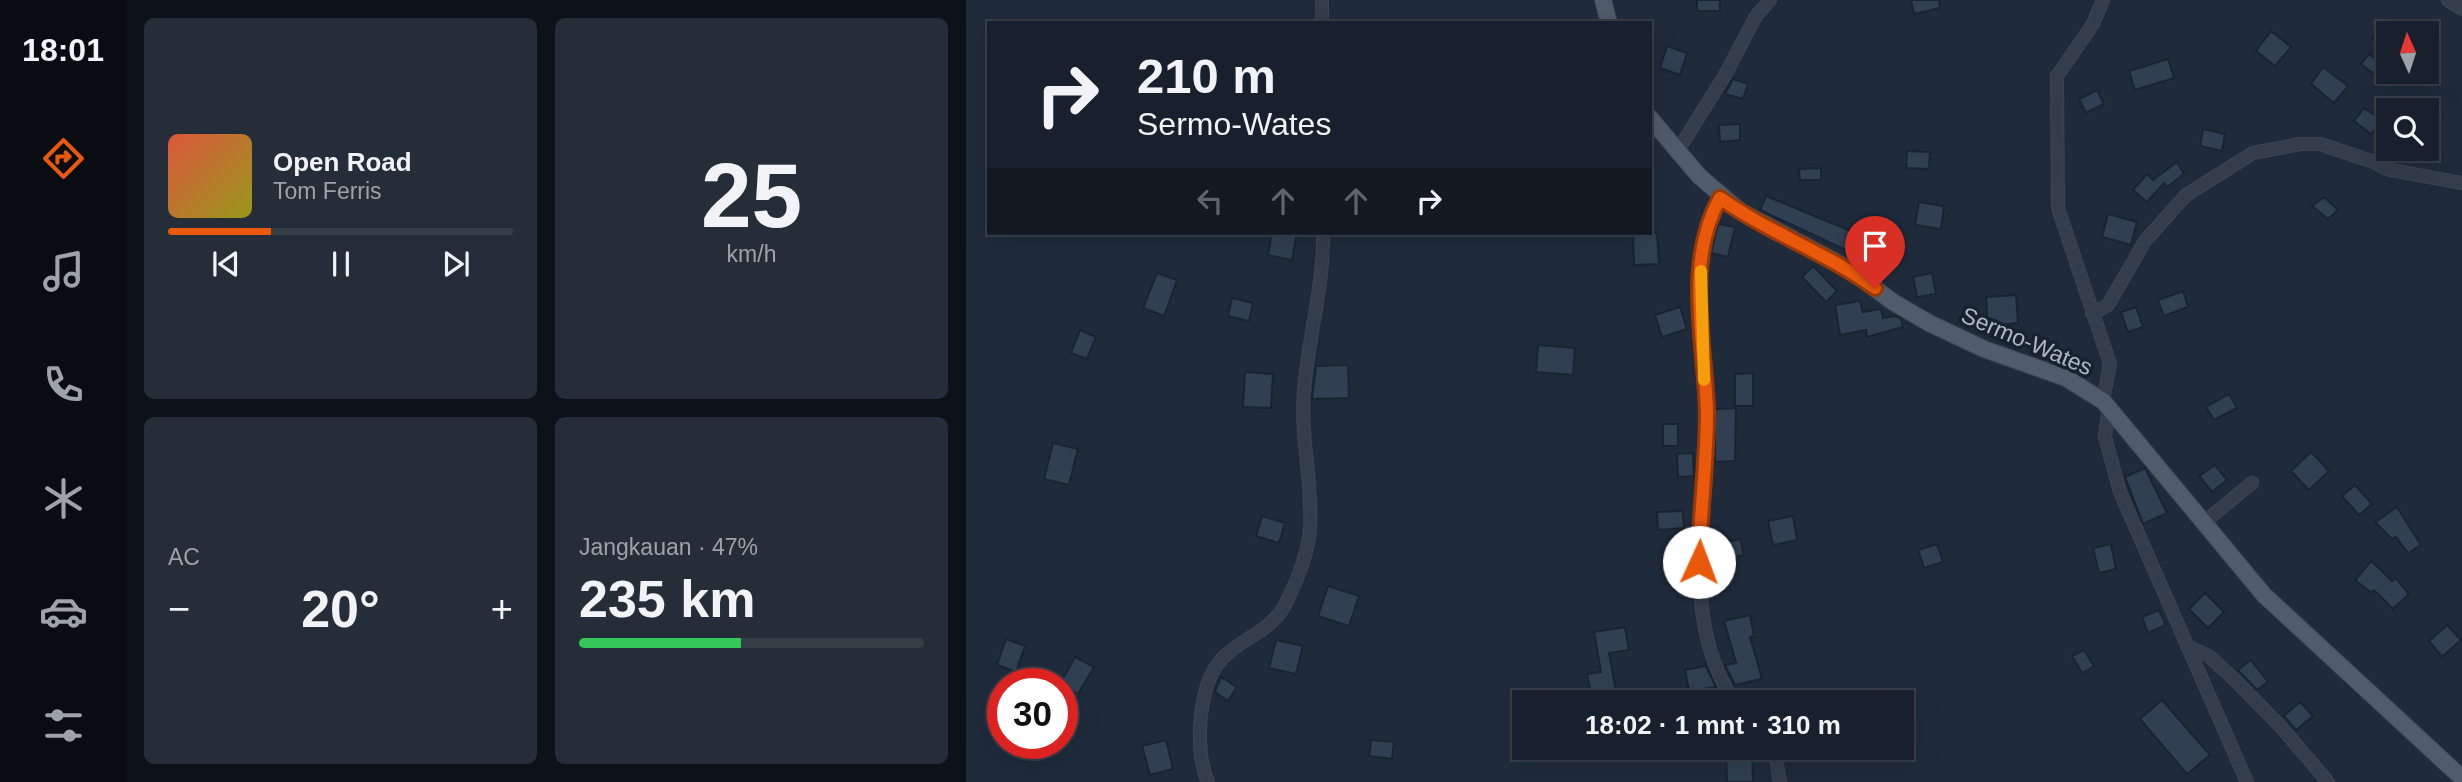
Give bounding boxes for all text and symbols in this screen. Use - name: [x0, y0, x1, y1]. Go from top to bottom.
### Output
- north arrow: [2376, 21, 2440, 84]
- map controls: [2376, 21, 2439, 161]
- text: 18:01: [22, 32, 104, 68]
- icon: right: [1022, 49, 1113, 140]
- text: 210 m: [1137, 49, 1276, 103]
- button: search: [2376, 98, 2439, 161]
- text: Sermo-Wates: [1137, 106, 1331, 142]
- icon: directions: [39, 134, 88, 183]
- text: 25: [701, 145, 802, 246]
- text: Open Road: [273, 147, 412, 177]
- text: Tom Ferris: [273, 178, 382, 204]
- icon: left: [1191, 182, 1229, 220]
- icon: ahead: [1264, 182, 1302, 220]
- icon: ahead: [1337, 182, 1375, 220]
- icon: right: [1410, 182, 1448, 220]
- pin: [1845, 216, 1905, 288]
- icon: arrive: [1856, 227, 1894, 265]
- text: km/h: [727, 241, 776, 267]
- icon: previous: [207, 245, 245, 283]
- icon: pause: [322, 245, 360, 283]
- icon: next: [437, 245, 475, 283]
- icon: music: [39, 247, 88, 296]
- street label: Sermo-Wates: [1958, 302, 2096, 380]
- icon: phone: [39, 360, 88, 409]
- icon: climate: [39, 474, 88, 523]
- position arrow: [1662, 525, 1736, 599]
- text: Jangkauan · 47%: [579, 534, 758, 560]
- text: AC: [168, 544, 200, 570]
- text: 235 km: [579, 570, 755, 628]
- text: 20°: [301, 580, 380, 638]
- icon: car: [39, 587, 88, 636]
- text: −: [168, 588, 190, 630]
- text: +: [491, 588, 513, 630]
- speed limit sign: 30: [987, 668, 1078, 759]
- icon: filters: [39, 701, 88, 750]
- text: 18:02 · 1 mnt · 310 m: [1585, 710, 1841, 740]

